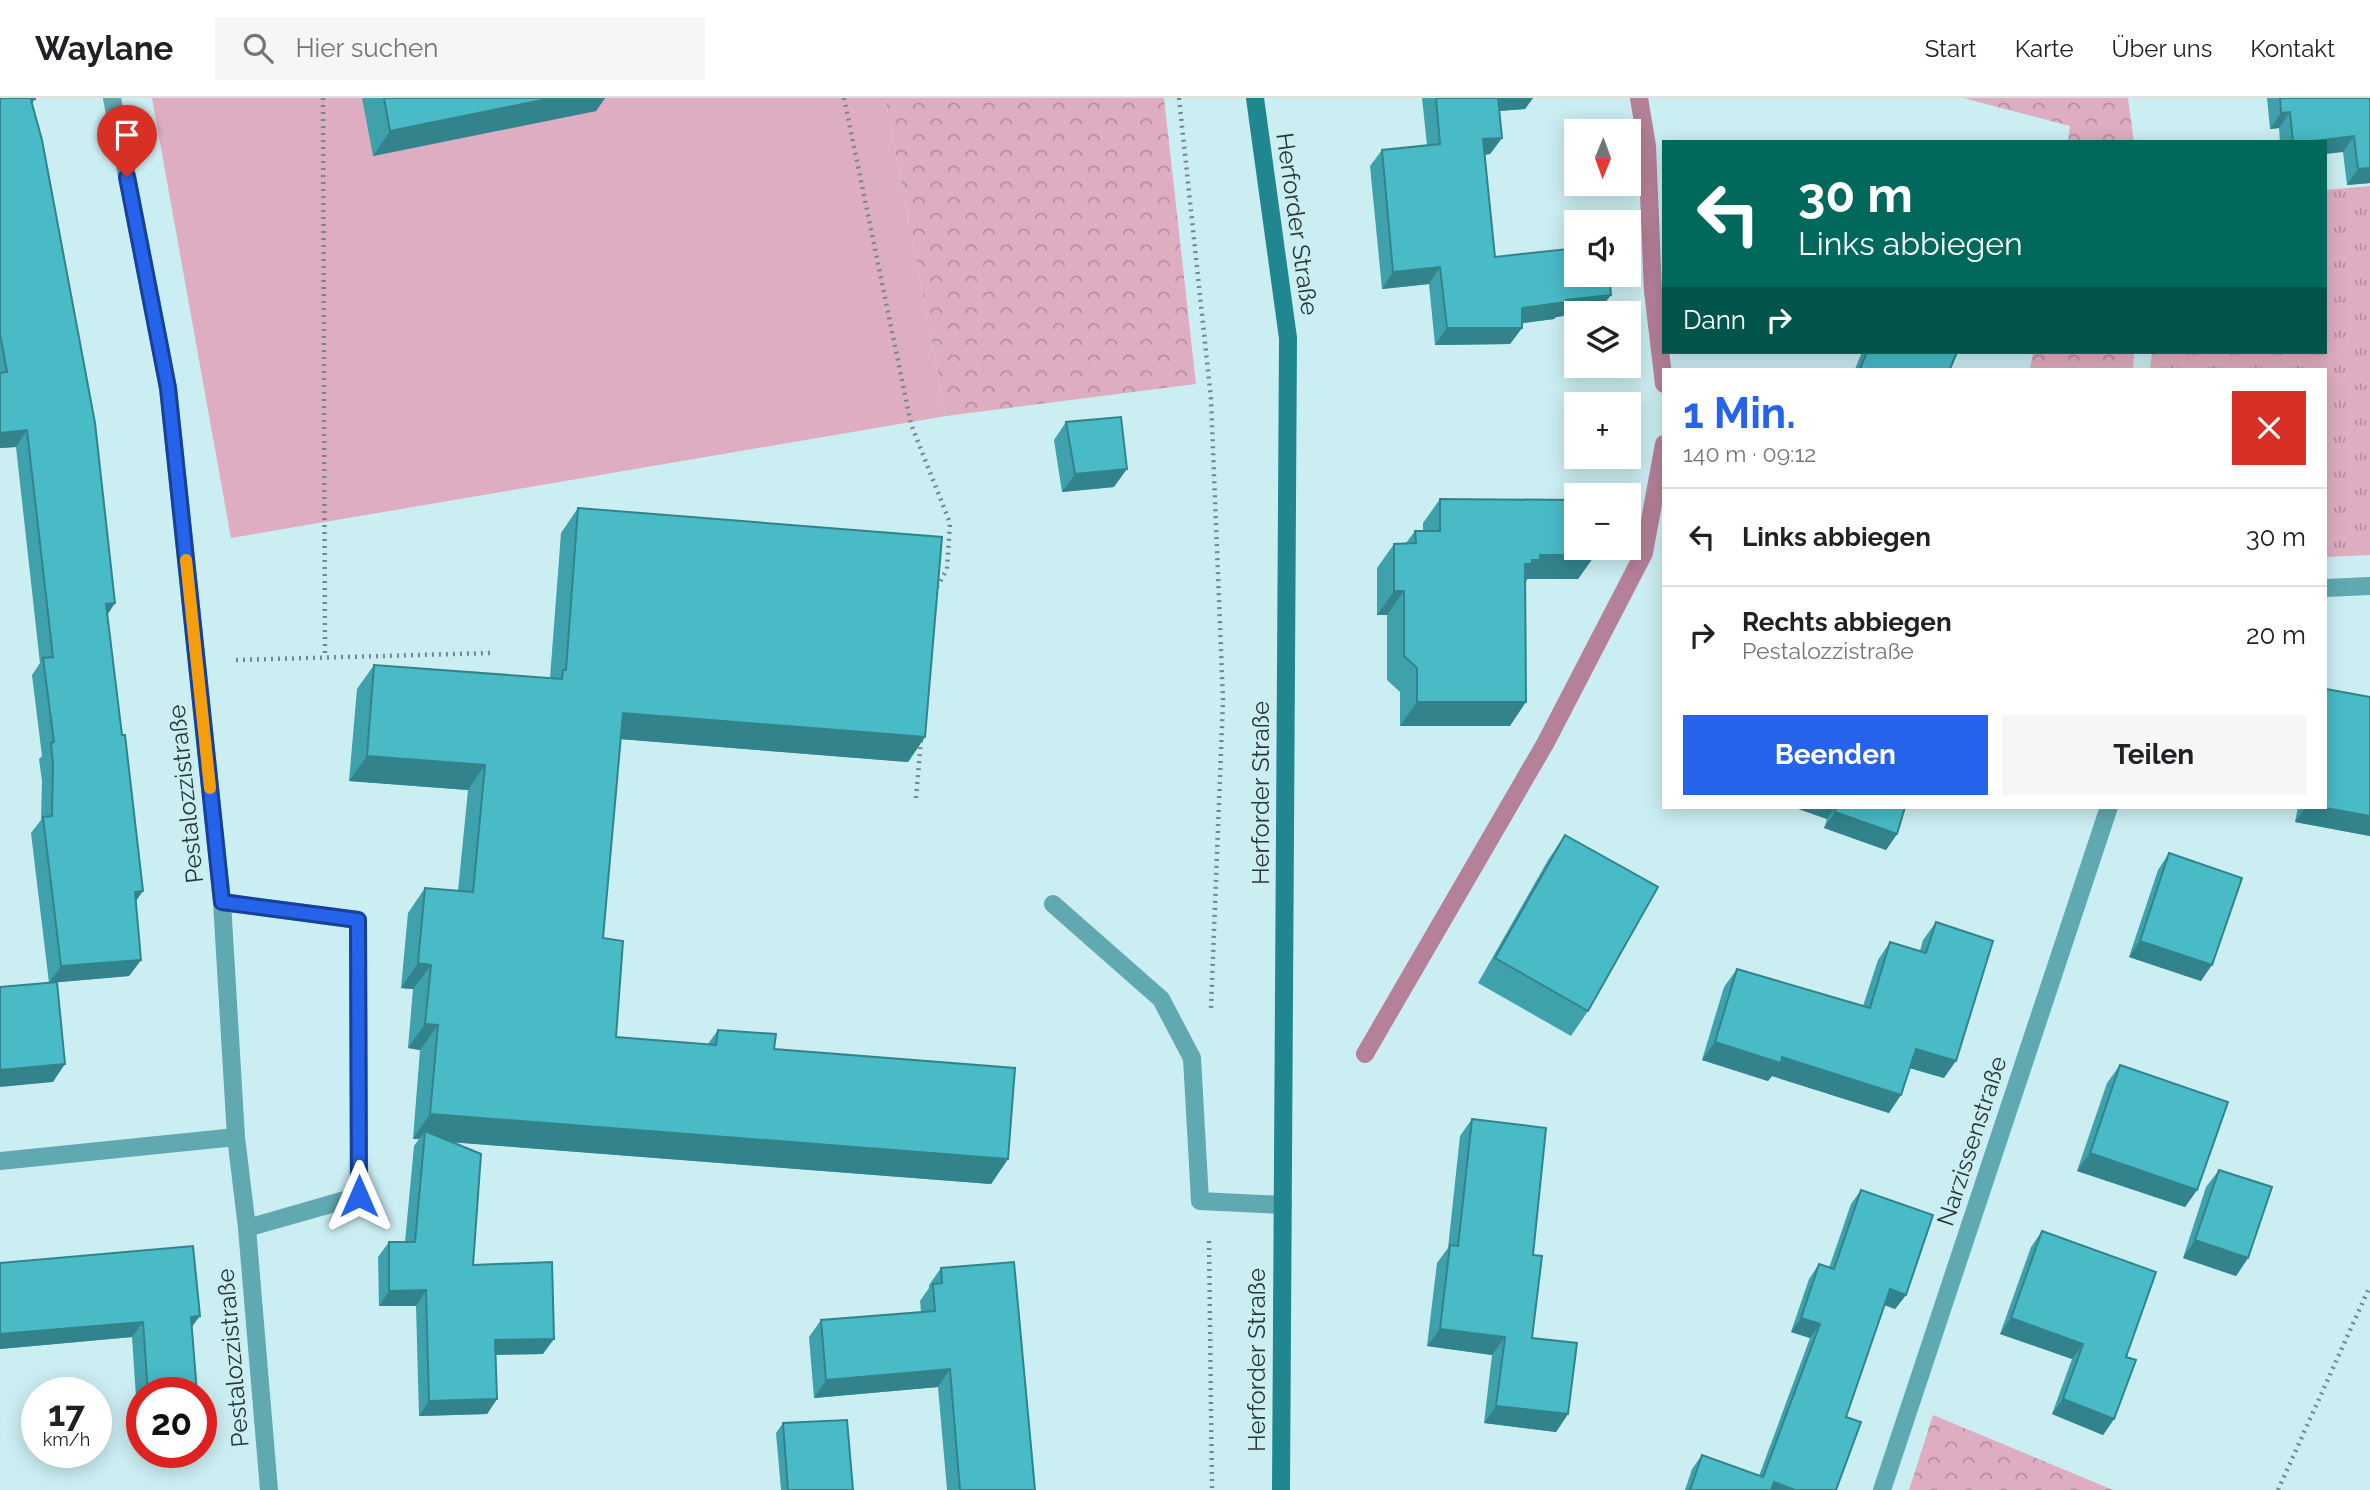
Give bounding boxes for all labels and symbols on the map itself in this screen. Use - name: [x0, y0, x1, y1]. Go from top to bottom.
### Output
- pin: [97, 105, 157, 177]
- north arrow: [1564, 119, 1642, 196]
- street label: Herforder Straße: [1270, 131, 1325, 317]
- street label: Herforder Straße: [1246, 701, 1275, 885]
- street label: Pestalozzistraße: [162, 703, 209, 885]
- street label: Narzissenstraße: [1930, 1052, 2013, 1229]
- position arrow: [322, 1159, 396, 1233]
- street label: Pestalozzistraße: [210, 1267, 255, 1449]
- street label: Herforder Straße: [1242, 1268, 1271, 1452]
- speed limit sign: 20: [126, 1377, 217, 1468]

